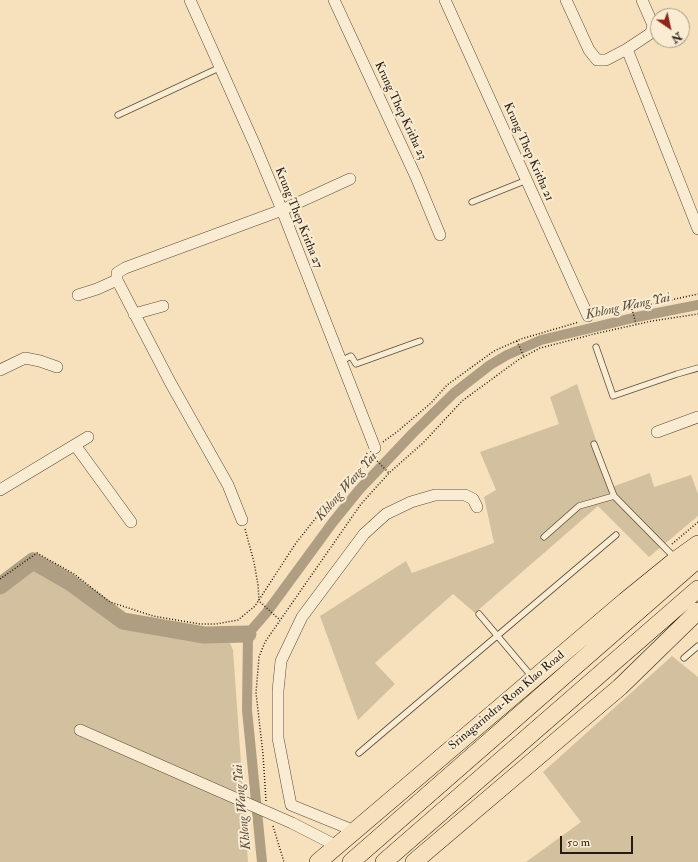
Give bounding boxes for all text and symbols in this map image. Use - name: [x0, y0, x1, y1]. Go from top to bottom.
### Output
- north arrow: [650, 8, 690, 48]
- text: N: [669, 29, 684, 46]
- street label: Krung Thep Kritha 23: [371, 60, 429, 162]
- street label: Krung Thep Kritha 21: [500, 100, 556, 204]
- street label: Krung Thep Kritha 27: [271, 165, 325, 271]
- water label: Khlong Wang Yai: [584, 290, 672, 324]
- water label: Khlong Wang Yai: [313, 449, 381, 525]
- street label: Srinagarindra-Rom Klao Road: [446, 648, 568, 754]
- water label: Khlong Wang Yai: [231, 763, 255, 851]
- scale bar: [562, 828, 635, 854]
- text: 50 m: [567, 835, 590, 850]

